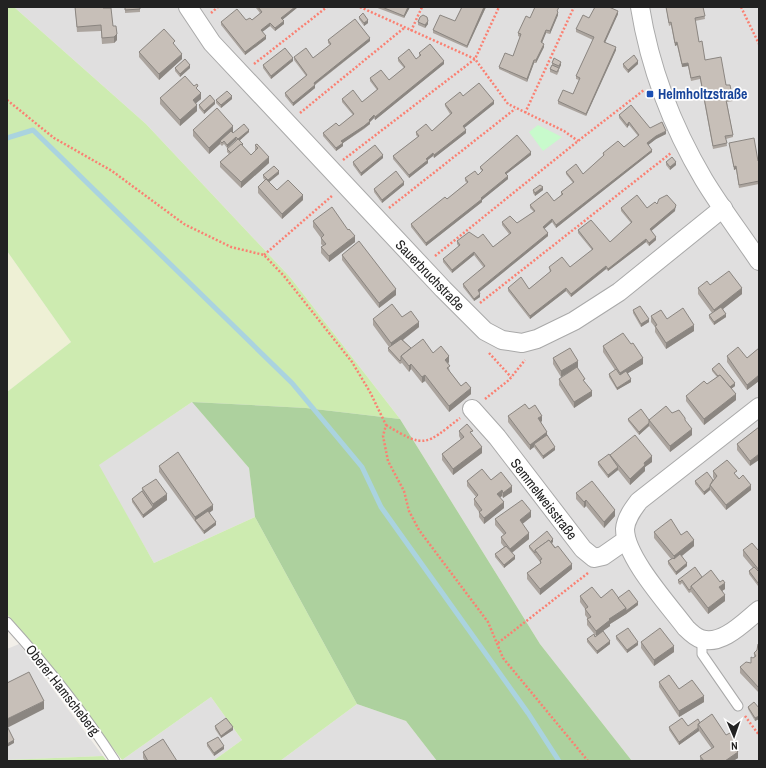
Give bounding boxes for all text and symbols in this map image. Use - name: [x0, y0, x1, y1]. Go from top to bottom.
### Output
- place label: Helmholtzstraße: [658, 85, 747, 103]
- marker: Helmholtzstraße: [645, 89, 655, 99]
- street label: Sauerbruchstraße: [392, 236, 468, 314]
- street label: Semmelweisstraße: [507, 455, 581, 543]
- street label: Oberer Hamscheberg: [22, 641, 104, 740]
- north arrow: [714, 716, 754, 756]
- text: N: [731, 739, 738, 753]

